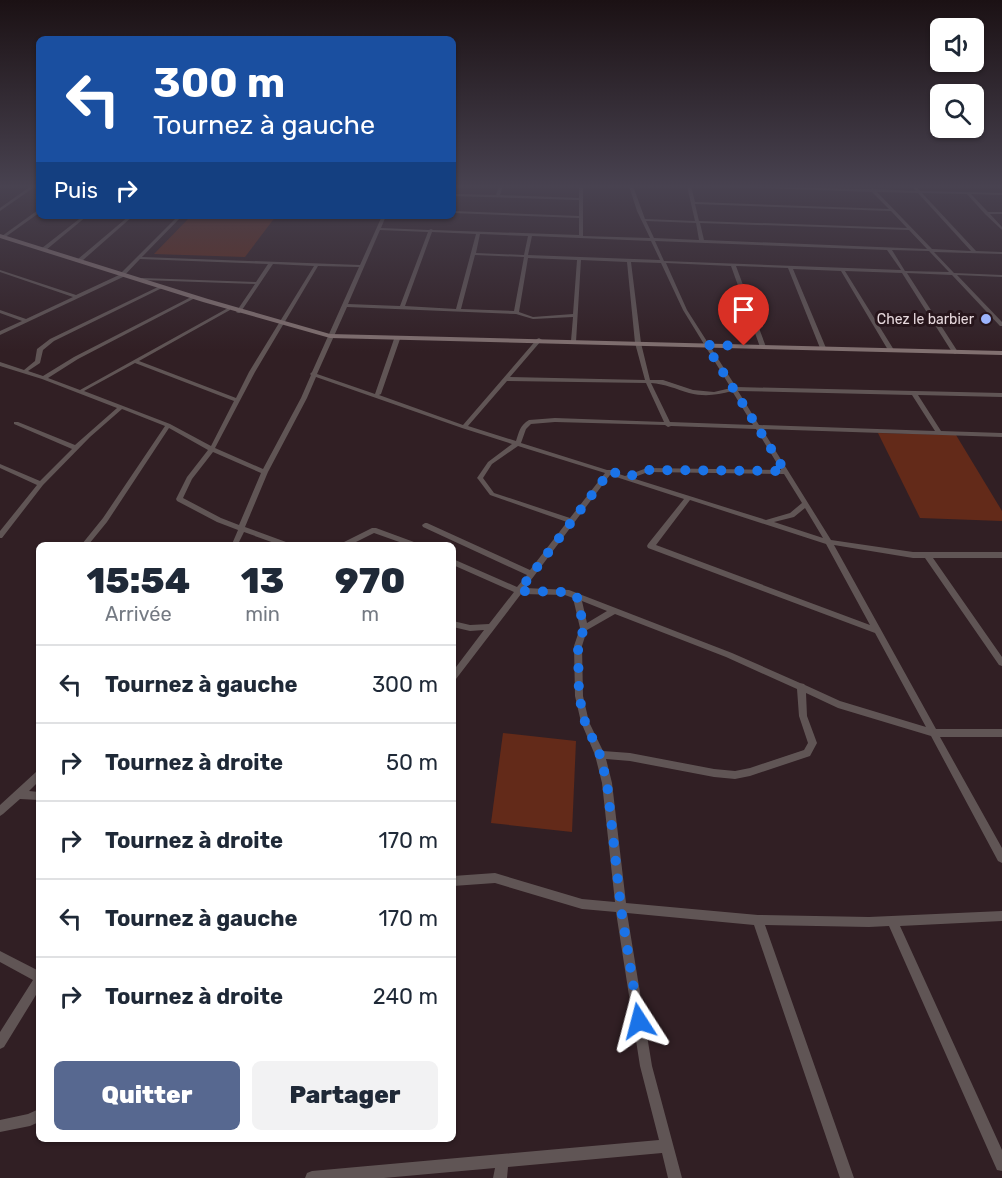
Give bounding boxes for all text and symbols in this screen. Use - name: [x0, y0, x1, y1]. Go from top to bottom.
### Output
- map controls: [930, 18, 984, 138]
- button: sound: [930, 18, 984, 72]
- text: 300 m: [153, 58, 285, 108]
- icon: left: [54, 60, 132, 138]
- button: search: [930, 84, 984, 138]
- text: Tournez à gauche: [153, 109, 375, 141]
- icon: right: [110, 174, 143, 207]
- text: Puis: [54, 177, 98, 204]
- pin: [718, 284, 769, 346]
- icon: arrive: [727, 293, 760, 326]
- place label: Chez le barbier: [877, 311, 975, 328]
- marker: Chez le barbier: [979, 312, 993, 326]
- text: 15:54: [87, 559, 190, 602]
- text: 13: [241, 559, 284, 602]
- text: 970: [335, 559, 405, 602]
- text: Arrivée: [105, 602, 172, 626]
- text: min: [245, 602, 280, 626]
- text: m: [361, 602, 379, 626]
- icon: left: [54, 668, 87, 701]
- text: Tournez à gauche: [105, 671, 298, 698]
- text: 300 m: [372, 671, 438, 698]
- icon: right: [54, 746, 87, 779]
- text: Tournez à droite: [105, 749, 283, 776]
- text: 50 m: [386, 749, 438, 776]
- icon: right: [54, 824, 87, 857]
- text: Tournez à droite: [105, 827, 283, 854]
- text: 170 m: [378, 827, 438, 854]
- icon: left: [54, 902, 87, 935]
- text: Tournez à gauche: [105, 905, 298, 932]
- text: 170 m: [378, 905, 438, 932]
- icon: right: [54, 980, 87, 1013]
- text: Tournez à droite: [105, 983, 283, 1010]
- text: 240 m: [373, 983, 438, 1010]
- position arrow: [607, 989, 671, 1053]
- button: Quitter: [54, 1061, 240, 1130]
- button: Partager: [252, 1061, 438, 1130]

